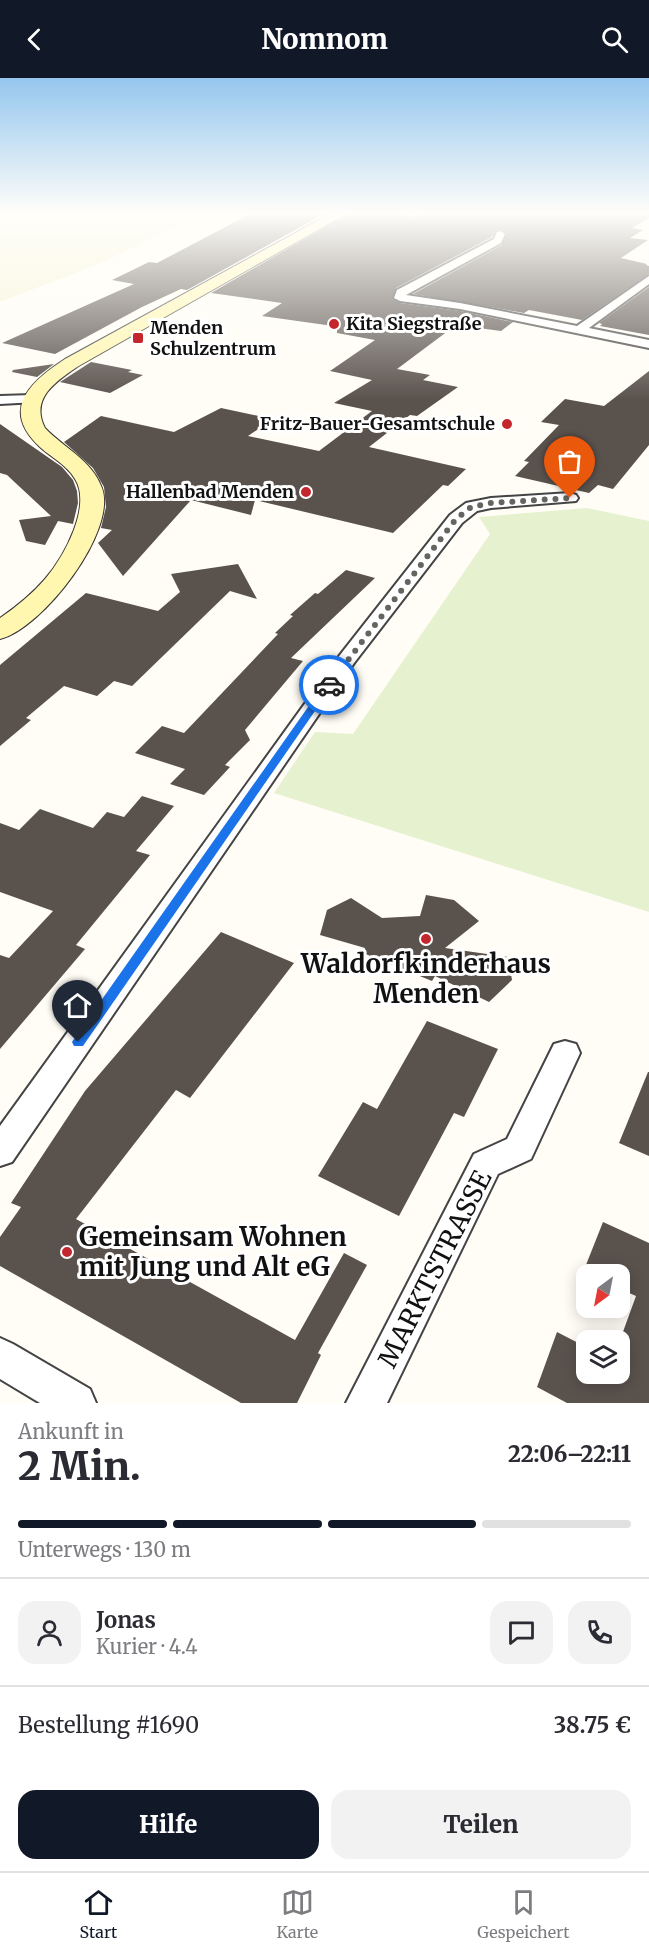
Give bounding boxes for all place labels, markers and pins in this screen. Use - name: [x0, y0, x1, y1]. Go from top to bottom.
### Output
- place label: Kita Siegstraße: [346, 312, 482, 335]
- place label: Menden Schulzentrum: [150, 316, 276, 360]
- marker: Kita Siegstraße: [327, 317, 341, 331]
- marker: Menden Schulzentrum: [131, 331, 145, 345]
- place label: Fritz-Bauer-Gesamtschule: [260, 412, 495, 435]
- marker: Fritz-Bauer-Gesamtschule: [500, 417, 514, 431]
- pin: [544, 436, 595, 498]
- place label: Hallenbad Menden: [126, 480, 294, 503]
- marker: Hallenbad Menden: [299, 485, 313, 499]
- marker: Waldorfkinderhaus Menden: [419, 932, 433, 946]
- place label: Waldorfkinderhaus Menden: [300, 947, 551, 1010]
- pin: [52, 980, 103, 1042]
- place label: Gemeinsam Wohnen mit Jung und Alt eG: [79, 1220, 347, 1283]
- marker: Gemeinsam Wohnen mit Jung und Alt eG: [60, 1245, 74, 1259]

